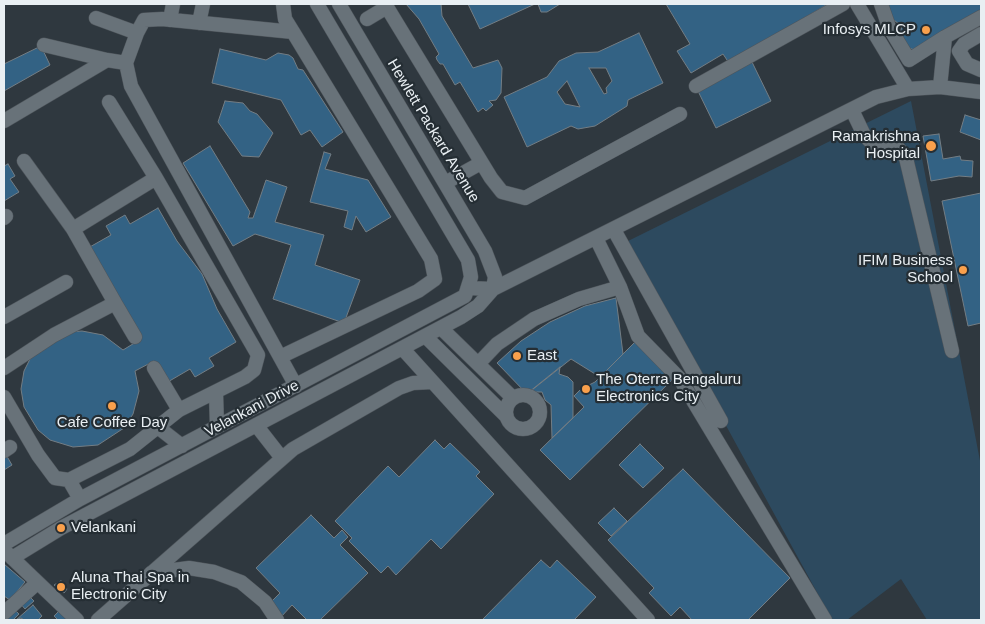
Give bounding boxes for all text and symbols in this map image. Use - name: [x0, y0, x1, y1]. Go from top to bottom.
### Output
- place label: Infosys MLCP: [823, 21, 916, 39]
- marker: Infosys MLCP: [920, 24, 932, 36]
- street label: Hewlett Packard Avenue: [383, 56, 483, 206]
- place label: Ramakrishna Hospital: [832, 128, 920, 163]
- marker: Ramakrishna Hospital: [924, 139, 938, 153]
- place label: IFIM Business School: [858, 252, 953, 287]
- marker: IFIM Business School: [957, 264, 969, 276]
- place label: East: [527, 347, 557, 365]
- marker: East: [511, 350, 523, 362]
- place label: The Oterra Bengaluru Electronics City: [596, 371, 741, 406]
- street label: Velankani Drive: [202, 377, 302, 441]
- marker: The Oterra Bengaluru Electronics City: [580, 383, 592, 395]
- marker: Cafe Coffee Day: [106, 400, 118, 412]
- place label: Cafe Coffee Day: [57, 414, 167, 432]
- place label: Velankani: [71, 519, 136, 537]
- marker: Velankani: [55, 522, 67, 534]
- place label: Aluna Thai Spa in Electronic City: [71, 569, 189, 604]
- marker: Aluna Thai Spa in Electronic City: [55, 581, 67, 593]

